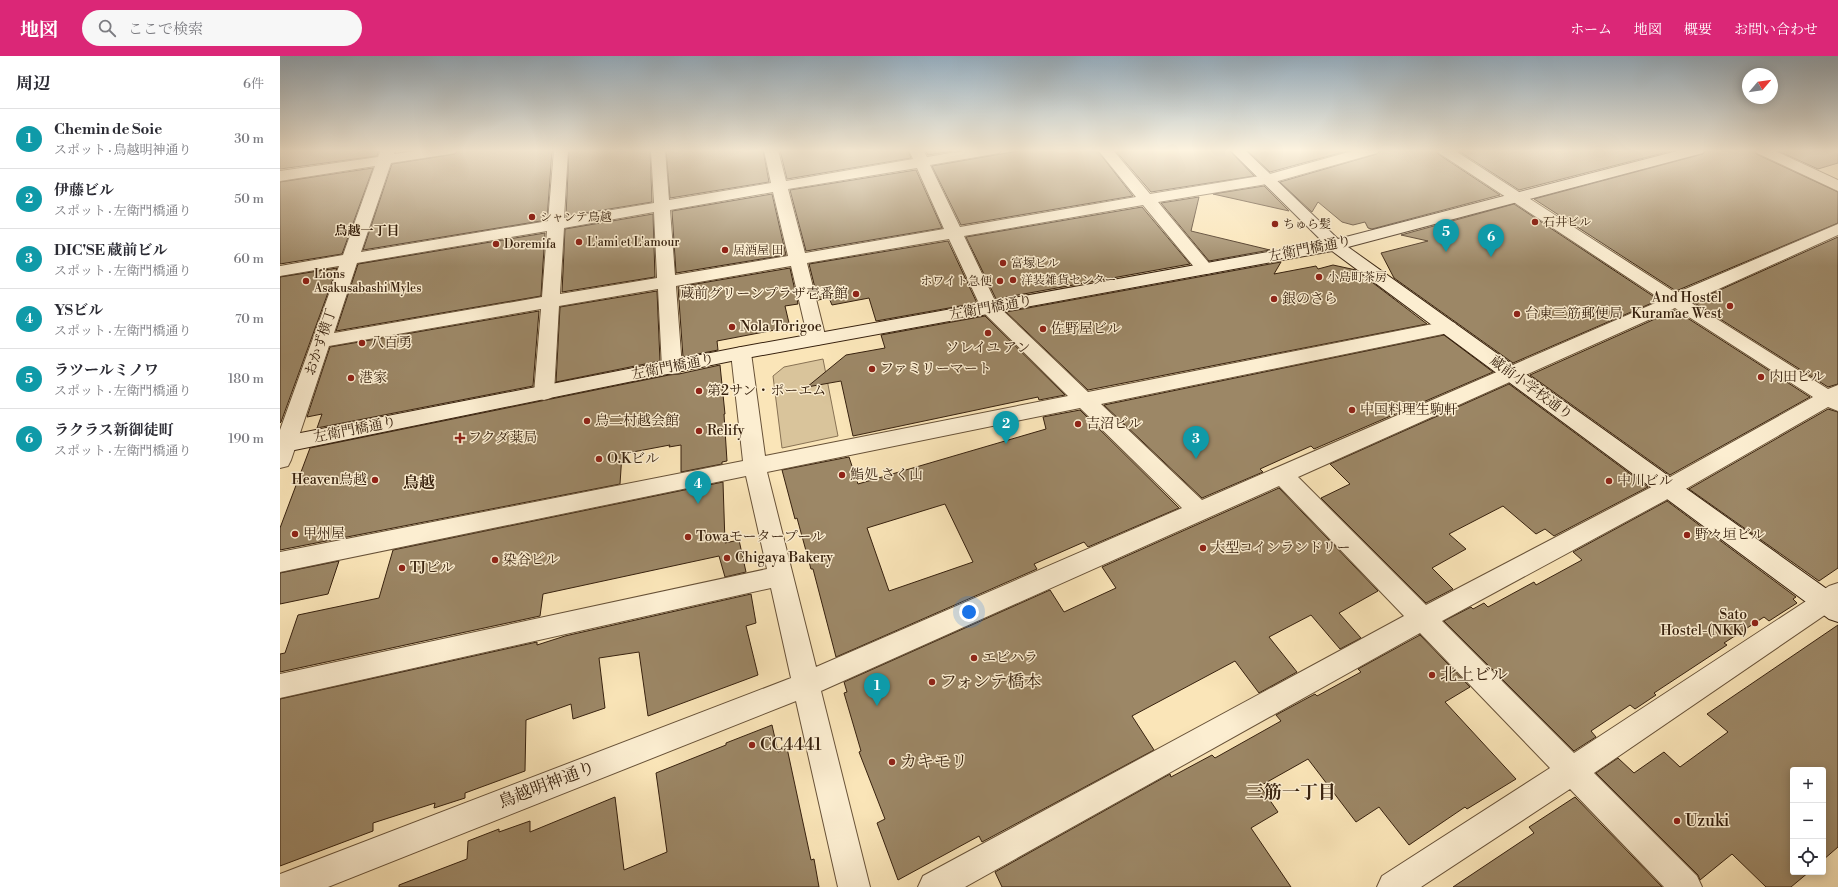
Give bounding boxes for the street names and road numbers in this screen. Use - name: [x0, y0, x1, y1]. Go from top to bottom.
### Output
- street label: 左衛門橋通り: [1267, 232, 1353, 266]
- street label: 左衛門橋通り: [948, 292, 1034, 324]
- street label: おかず横丁: [301, 306, 341, 378]
- street label: 左衛門橋通り: [630, 350, 716, 384]
- street label: 蔵前小学校通り: [1486, 352, 1576, 424]
- street label: 左衛門橋通り: [312, 413, 398, 447]
- street label: 鳥越明神通り: [495, 756, 599, 814]

